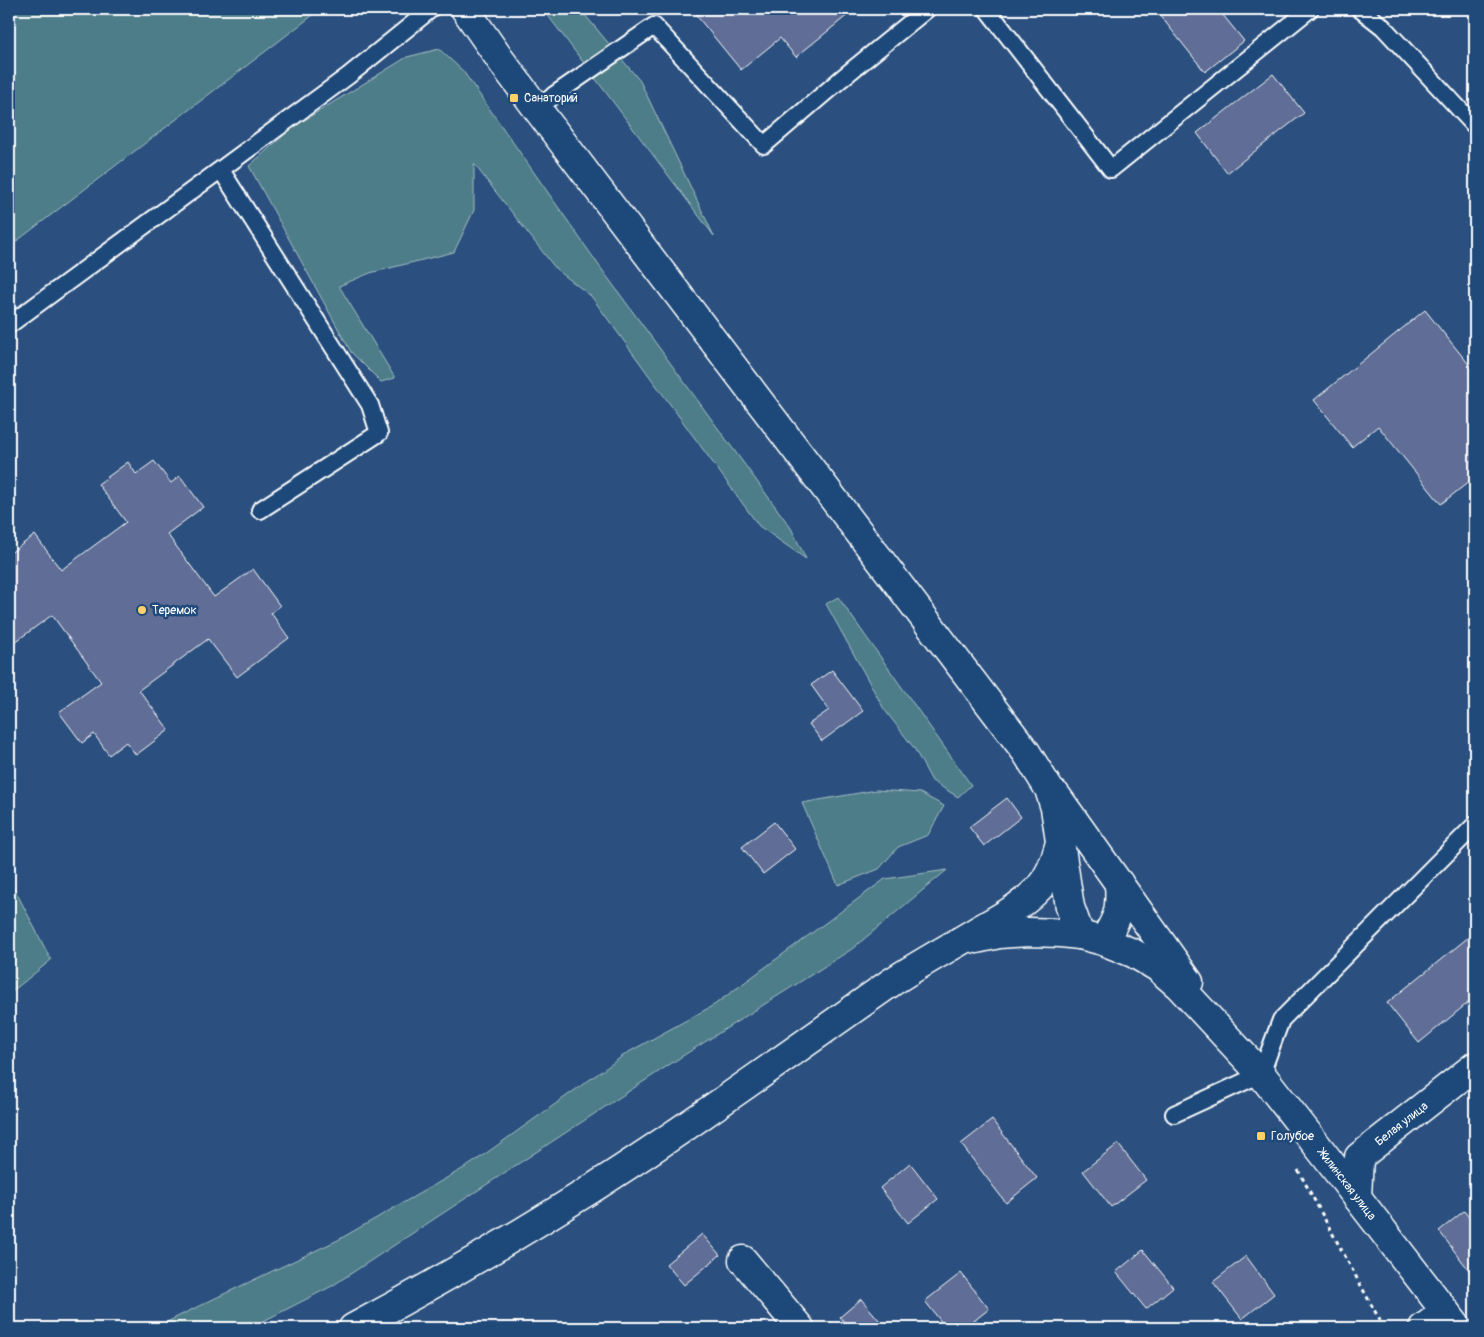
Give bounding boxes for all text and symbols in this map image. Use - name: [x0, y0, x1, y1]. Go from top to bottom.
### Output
- place label: Санаторий: [524, 91, 578, 106]
- marker: Санаторий: [508, 92, 520, 104]
- place label: Теремок: [152, 603, 197, 618]
- marker: Теремок: [136, 604, 148, 616]
- street label: Белая улица: [1372, 1098, 1431, 1149]
- place label: Голубое: [1271, 1129, 1314, 1144]
- marker: Голубое: [1255, 1130, 1267, 1142]
- street label: Жилинская улица: [1314, 1144, 1380, 1223]

